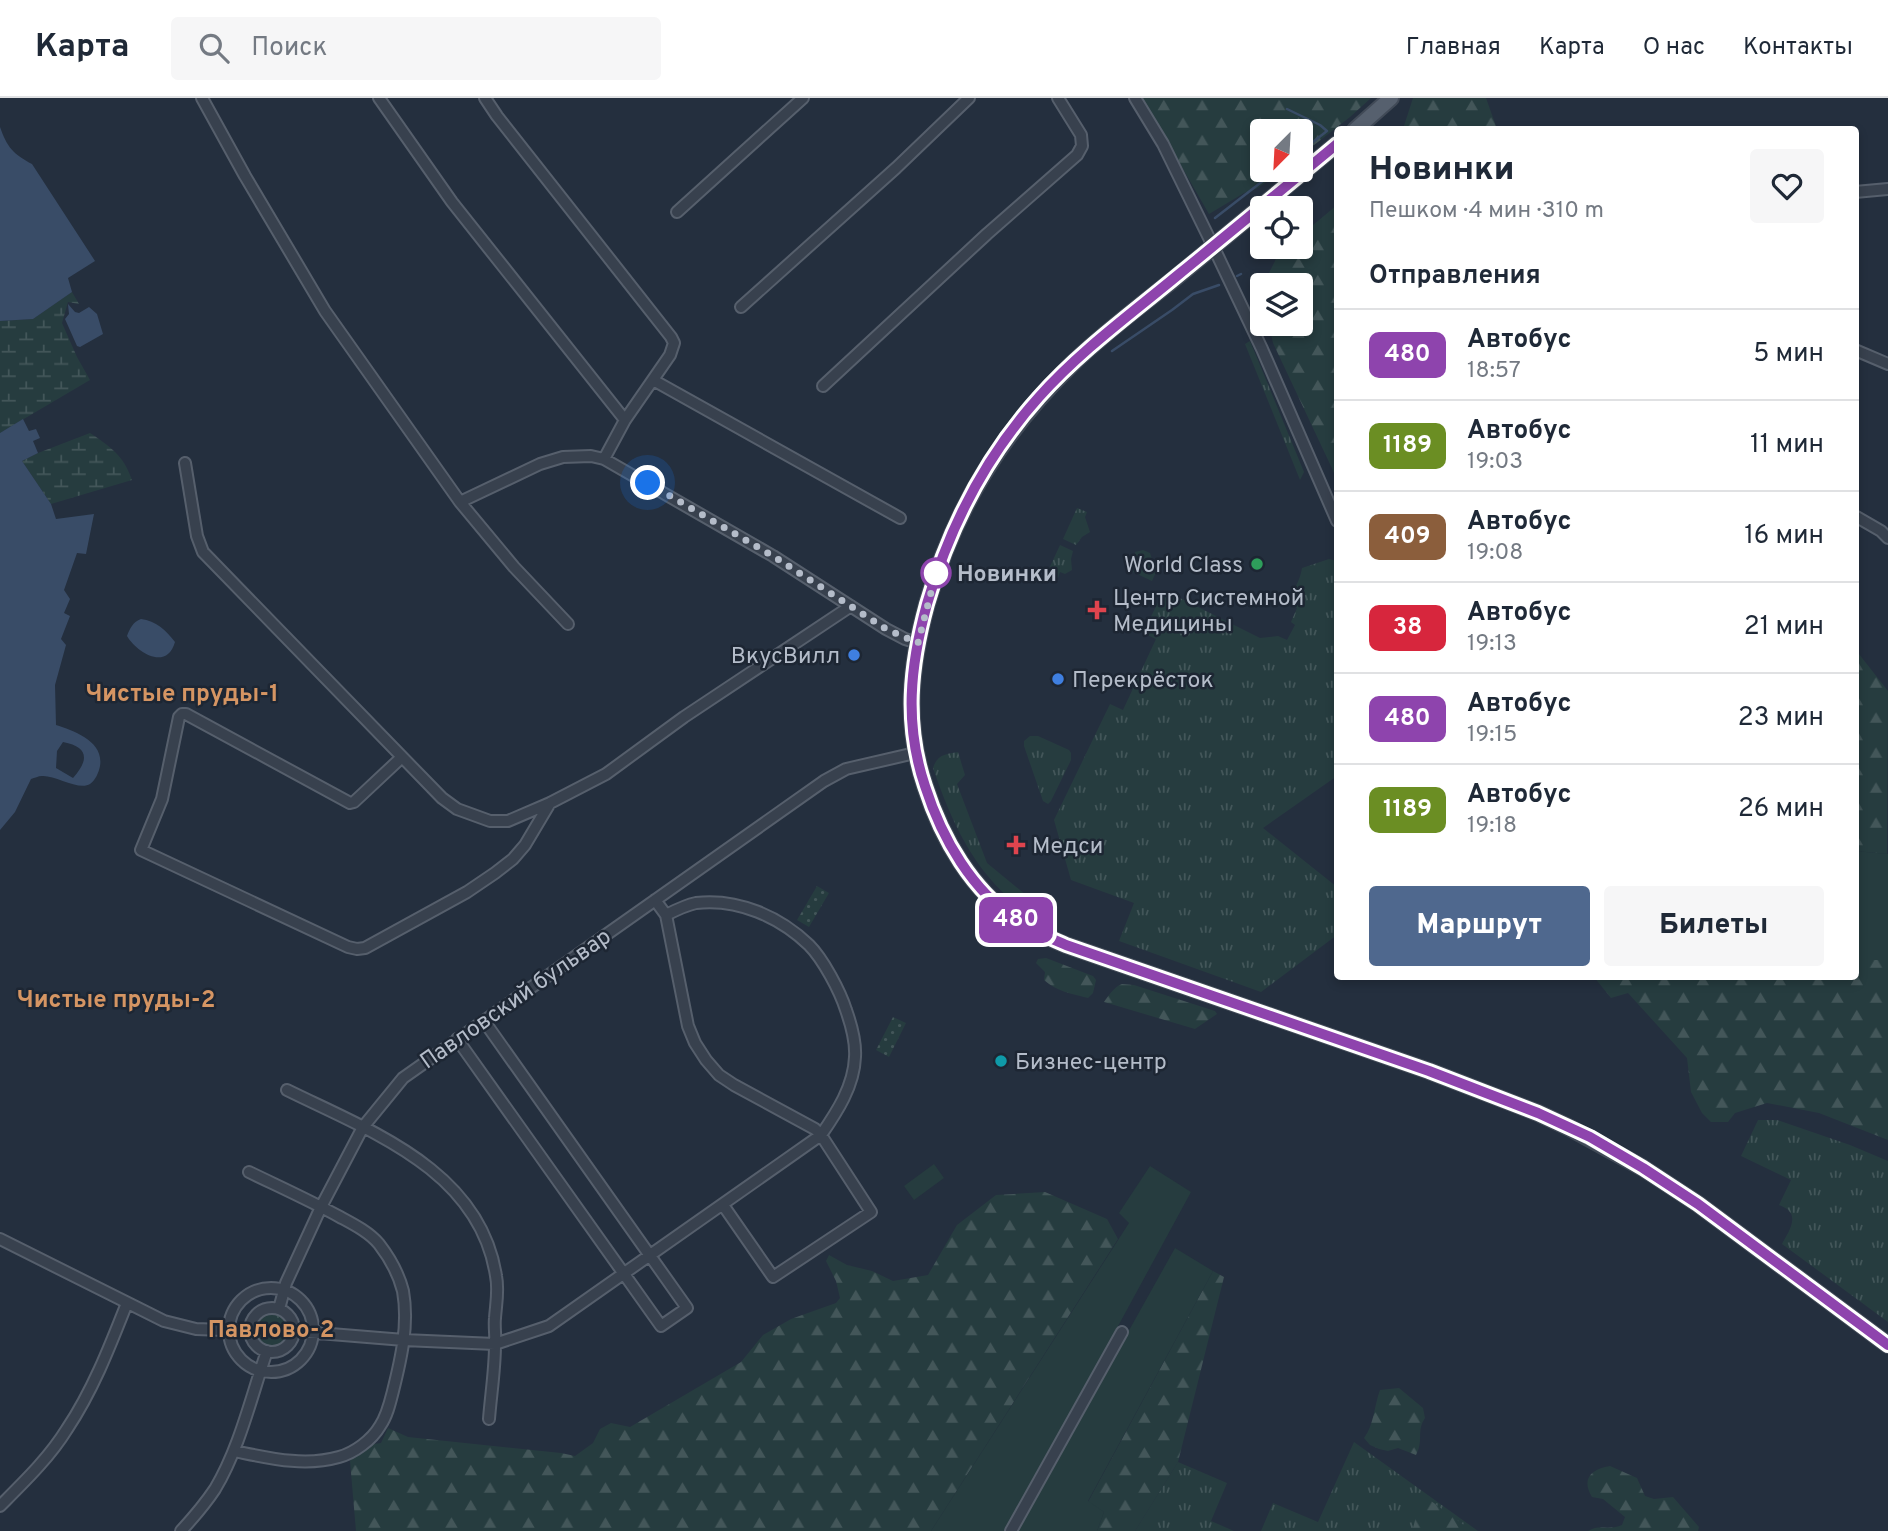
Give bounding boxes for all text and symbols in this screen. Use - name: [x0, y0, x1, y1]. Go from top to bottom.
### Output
- search box: [171, 17, 661, 80]
- text: Карта: [35, 27, 129, 69]
- icon: search: [195, 29, 233, 67]
- text: Поиск: [251, 32, 327, 65]
- text: Главная: [1406, 33, 1501, 63]
- text: Карта: [1539, 33, 1605, 63]
- text: О нас: [1643, 33, 1705, 63]
- text: Контакты: [1743, 33, 1853, 63]
- north arrow: [1250, 119, 1312, 182]
- map controls: [1250, 119, 1313, 336]
- button: heart: [1750, 149, 1824, 223]
- text: Новинки: [1369, 150, 1514, 192]
- button: locate: [1250, 196, 1313, 259]
- text: Пешком · 4 мин · 310 m: [1369, 197, 1604, 226]
- text: Отправления: [1369, 260, 1541, 293]
- button: layers: [1250, 273, 1313, 336]
- text: Автобус: [1467, 324, 1572, 357]
- text: 5 мин: [1753, 338, 1824, 371]
- text: 480: [1385, 340, 1430, 370]
- text: 18:57: [1467, 357, 1521, 386]
- text: Автобус: [1467, 415, 1572, 448]
- text: 11 мин: [1750, 429, 1824, 462]
- text: 1189: [1383, 431, 1432, 461]
- text: 19:03: [1467, 448, 1523, 477]
- your location: [630, 465, 665, 500]
- text: Автобус: [1467, 506, 1572, 539]
- text: 16 мин: [1744, 520, 1824, 553]
- text: 409: [1385, 522, 1430, 552]
- text: 19:08: [1467, 539, 1523, 568]
- place label: World Class: [1124, 552, 1243, 581]
- marker: World Class: [1249, 556, 1265, 572]
- marker: Новинки: [921, 558, 951, 588]
- place label: Новинки: [957, 561, 1057, 590]
- place label: Центр Системной Медицины: [1113, 585, 1304, 640]
- text: Автобус: [1467, 597, 1572, 630]
- marker: Центр Системной Медицины: [1087, 600, 1107, 620]
- text: 21 мин: [1744, 611, 1824, 644]
- text: 38: [1393, 613, 1422, 643]
- text: 19:13: [1467, 630, 1517, 659]
- place label: ВкусВилл: [731, 643, 840, 672]
- marker: ВкусВилл: [846, 647, 862, 663]
- place label: Перекрёсток: [1072, 667, 1214, 696]
- marker: Перекрёсток: [1050, 671, 1066, 687]
- district label: Чистые пруды-1: [85, 680, 279, 710]
- text: Автобус: [1467, 688, 1572, 721]
- text: 23 мин: [1738, 702, 1824, 735]
- text: 480: [1385, 704, 1430, 734]
- text: 19:15: [1467, 721, 1517, 750]
- text: Автобус: [1467, 779, 1572, 812]
- text: 26 мин: [1738, 793, 1824, 826]
- text: 1189: [1383, 795, 1432, 825]
- text: 19:18: [1467, 812, 1517, 841]
- place label: Медси: [1032, 833, 1103, 862]
- marker: Медси: [1006, 835, 1026, 855]
- button: Маршрут: [1369, 886, 1590, 966]
- button: Билеты: [1604, 886, 1824, 966]
- line badge: 480: [976, 897, 1056, 943]
- text: 480: [993, 905, 1039, 935]
- street label: Павловский бульвар: [415, 923, 618, 1077]
- district label: Чистые пруды-2: [17, 986, 215, 1016]
- place label: Бизнес-центр: [1015, 1049, 1167, 1078]
- marker: Бизнес-центр: [993, 1053, 1009, 1069]
- district label: Павлово-2: [208, 1316, 334, 1346]

